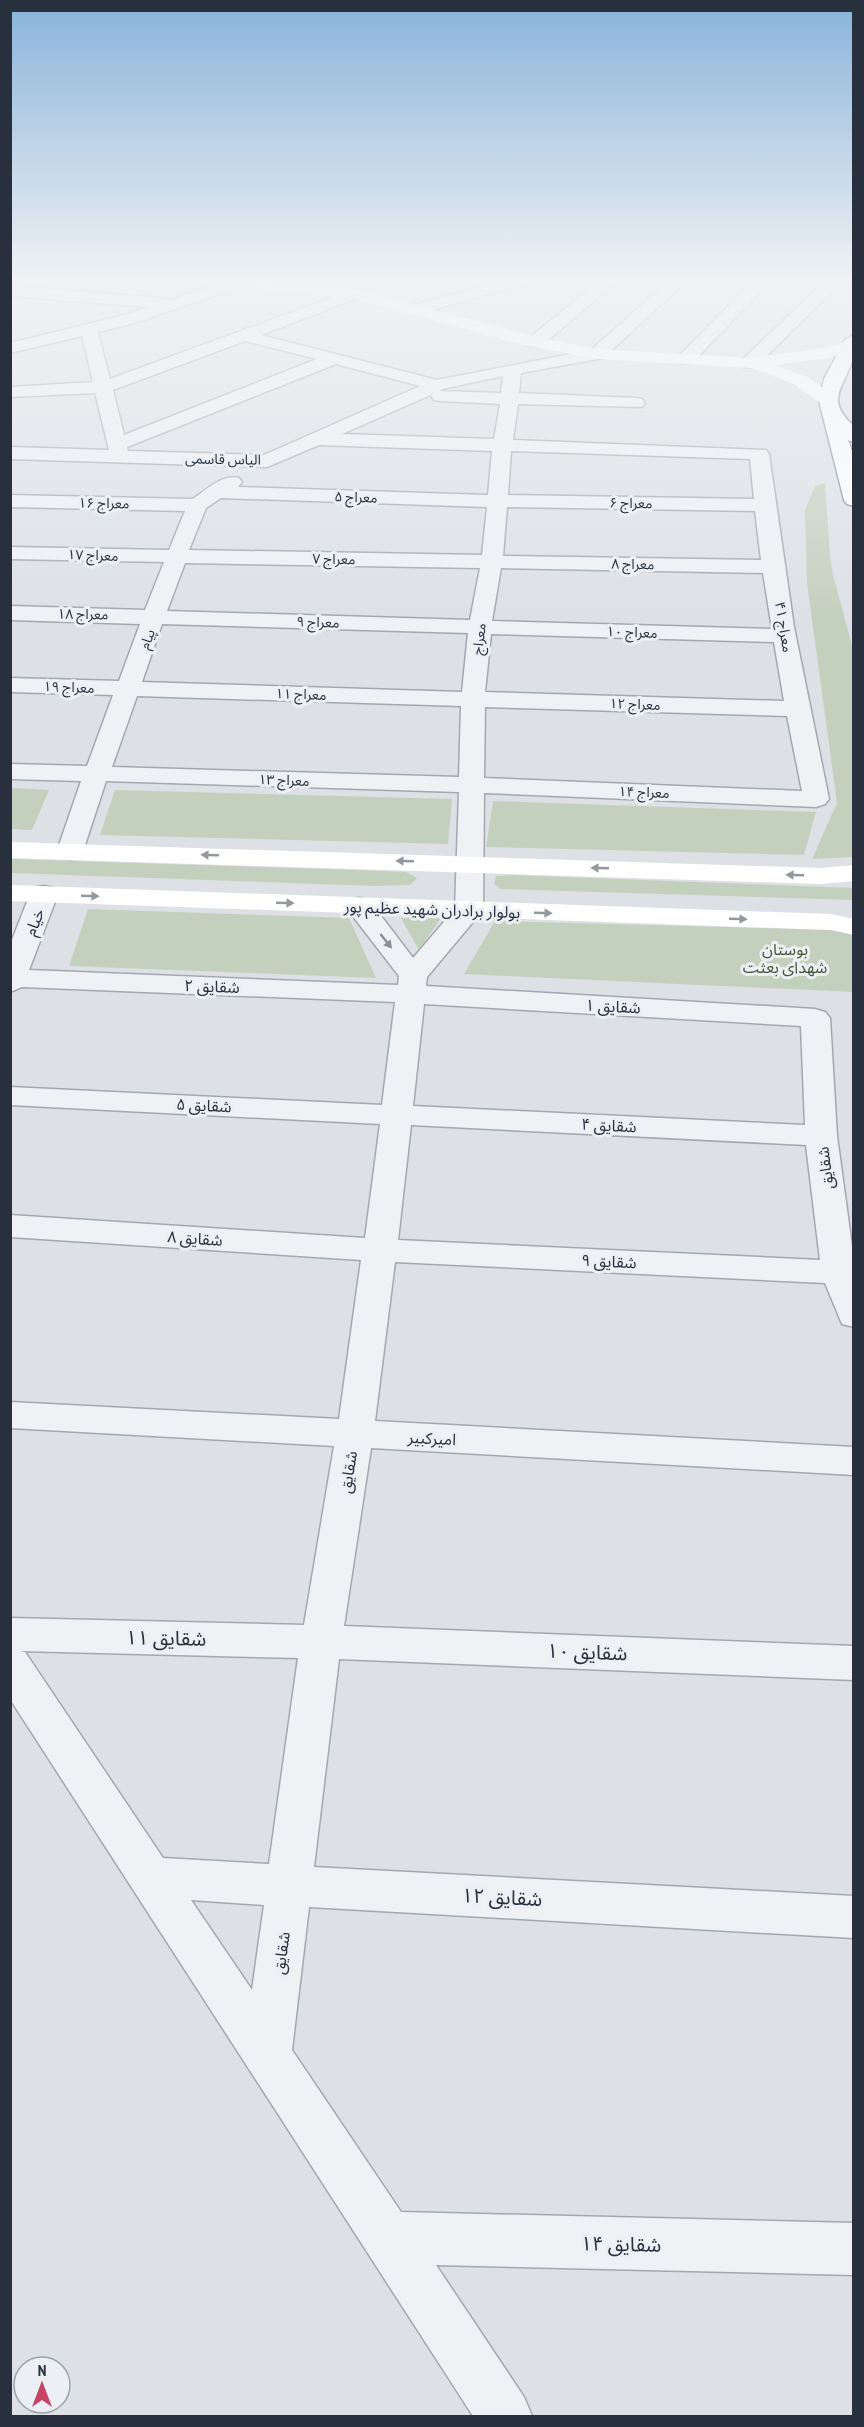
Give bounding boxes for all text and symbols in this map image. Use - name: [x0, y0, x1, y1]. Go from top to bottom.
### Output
- street label: الیاس قاسمی: [185, 449, 261, 469]
- street label: معراج ۵: [334, 487, 378, 509]
- street label: معراج ۱۶: [78, 494, 130, 514]
- street label: معراج ۶: [609, 494, 653, 514]
- street label: معراج ۱۷: [67, 545, 119, 567]
- street label: معراج ۷: [312, 550, 356, 570]
- street label: معراج ۸: [611, 555, 655, 575]
- street label: معراج ۴۱: [769, 600, 797, 654]
- street label: معراج ۱۸: [57, 605, 109, 625]
- street label: معراج ۹: [296, 612, 340, 634]
- street label: معراج: [468, 622, 492, 656]
- street label: معراج ۱۰: [606, 622, 658, 644]
- street label: پیام: [135, 626, 161, 652]
- street label: معراج ۱۹: [43, 677, 95, 699]
- street label: معراج ۱۱: [275, 684, 327, 706]
- street label: معراج ۱۲: [609, 694, 661, 716]
- street label: معراج ۱۳: [258, 770, 310, 792]
- street label: معراج ۱۴: [618, 782, 670, 804]
- one-way arrow: [201, 851, 220, 860]
- one-way arrow: [396, 856, 415, 866]
- one-way arrow: [591, 863, 610, 872]
- one-way arrow: [786, 870, 805, 879]
- one-way arrow: [80, 891, 99, 901]
- street label: بولوار برادران شهید عظیم‌ پور: [342, 896, 521, 925]
- one-way arrow: [275, 899, 294, 908]
- street label: خیام: [20, 905, 51, 940]
- one-way arrow: [533, 908, 552, 918]
- one-way arrow: [728, 915, 747, 924]
- one-way arrow: [380, 933, 393, 949]
- park label: بوستان شهدای بعثت: [743, 939, 827, 977]
- street label: شقایق ۲: [184, 975, 240, 998]
- street label: شقایق ۱: [585, 995, 641, 1018]
- street label: شقایق ۵: [176, 1094, 232, 1117]
- street label: شقایق ۴: [581, 1114, 637, 1137]
- street label: شقایق: [812, 1145, 839, 1190]
- street label: شقایق ۸: [167, 1226, 223, 1251]
- street label: شقایق ۹: [581, 1250, 637, 1273]
- street label: امیرکبیر: [406, 1427, 457, 1449]
- street label: شقایق: [335, 1449, 362, 1495]
- street label: شقایق ۱۱: [125, 1624, 207, 1652]
- street label: شقایق ۱۰: [546, 1638, 628, 1666]
- street label: شقایق ۱۲: [461, 1882, 543, 1912]
- street label: شقایق: [268, 1930, 295, 1976]
- street label: شقایق ۱۴: [580, 2230, 662, 2258]
- north arrow: [12, 2355, 72, 2415]
- text: N: [38, 2360, 46, 2380]

